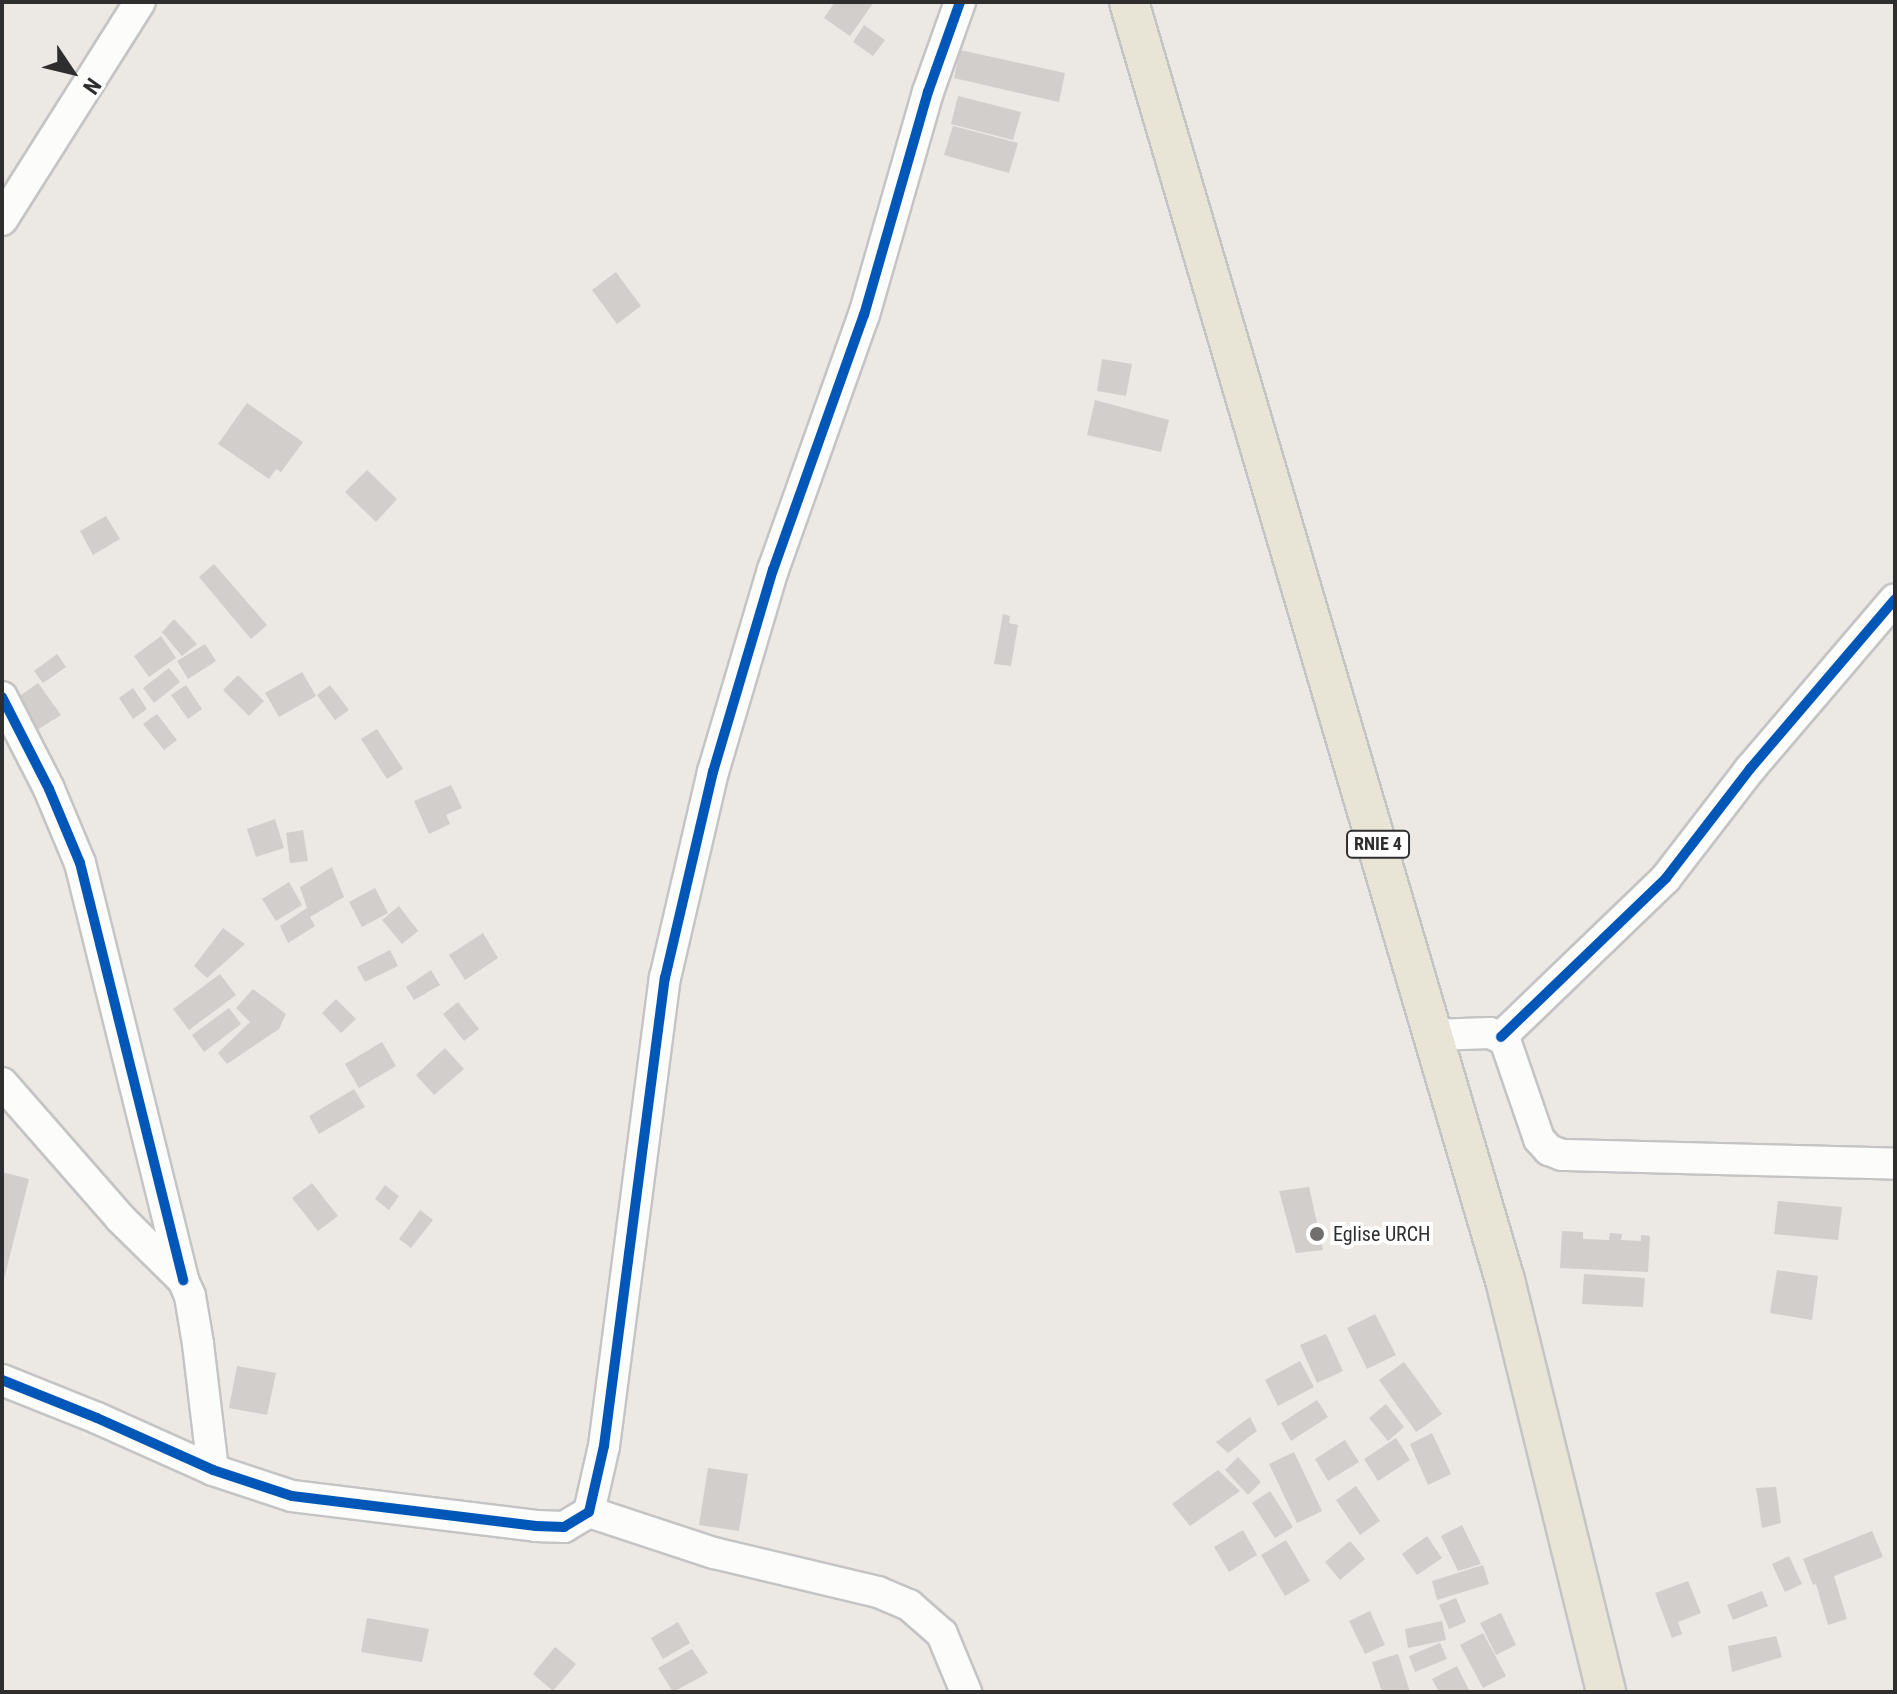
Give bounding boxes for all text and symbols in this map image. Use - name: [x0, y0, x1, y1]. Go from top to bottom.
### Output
- north arrow: [32, 32, 112, 112]
- text: N: [78, 73, 106, 99]
- road number: RNIE 4: [1346, 830, 1410, 858]
- place label: Eglise URCH: [1333, 1222, 1430, 1246]
- marker: Eglise URCH: [1308, 1225, 1326, 1243]

